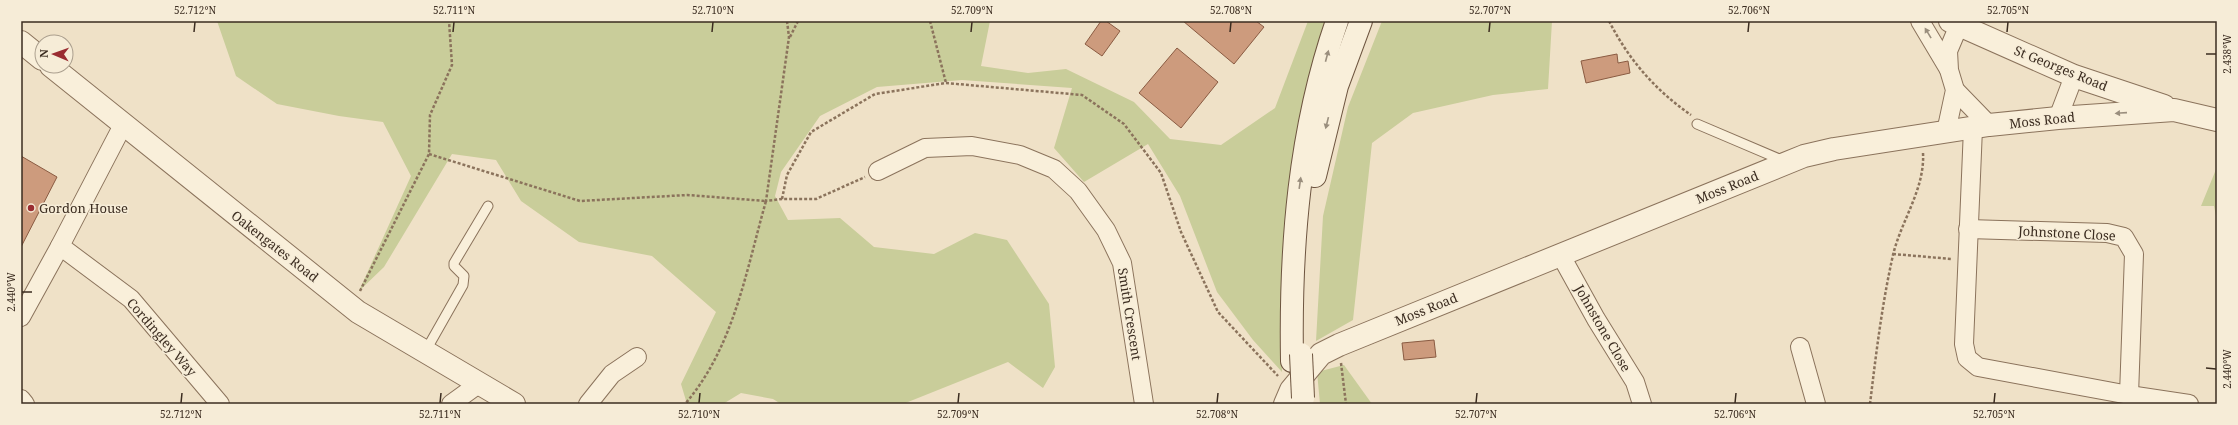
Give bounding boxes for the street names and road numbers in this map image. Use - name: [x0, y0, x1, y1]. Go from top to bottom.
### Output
- street label: St Georges Road: [2012, 41, 2110, 95]
- street label: Moss Road: [2008, 108, 2076, 132]
- street label: Moss Road: [1693, 166, 1761, 208]
- street label: Oakengates Road: [228, 206, 322, 286]
- street label: Johnstone Close: [2017, 221, 2116, 245]
- street label: Smith Crescent: [1114, 267, 1146, 362]
- street label: Johnstone Close: [1570, 280, 1635, 375]
- street label: Moss Road: [1392, 288, 1460, 330]
- street label: Cordingley Way: [123, 294, 201, 380]

